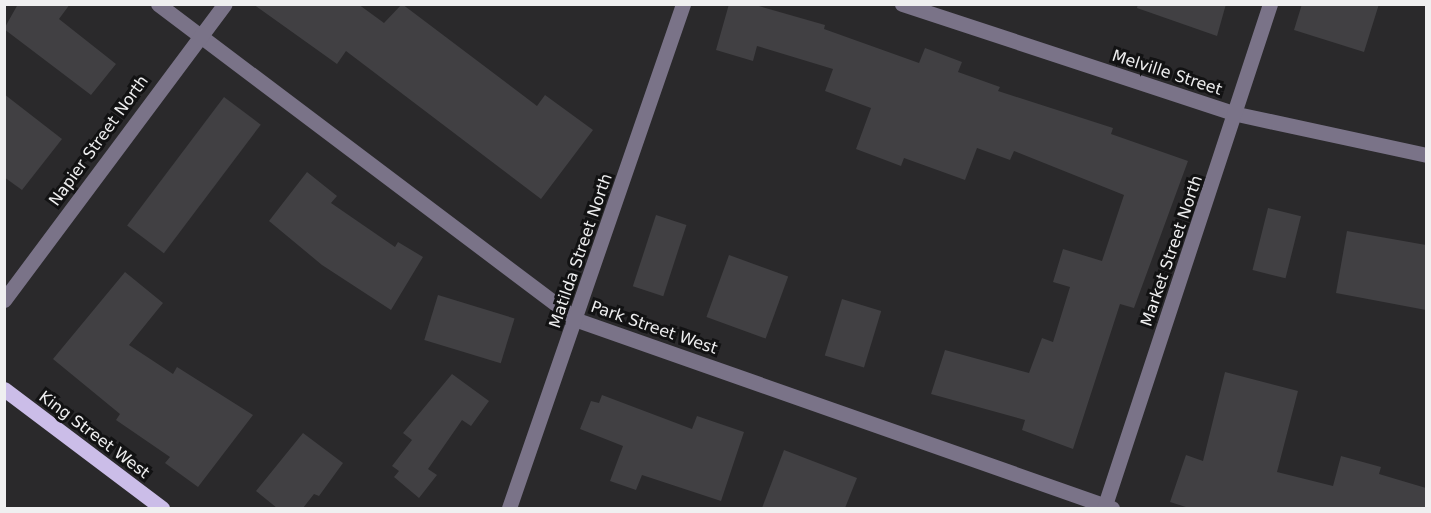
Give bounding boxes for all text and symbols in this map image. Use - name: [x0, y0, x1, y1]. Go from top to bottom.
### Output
- street label: Melville Street: [1110, 46, 1224, 100]
- street label: Napier Street North: [45, 72, 153, 210]
- street label: Matilda Street North: [546, 171, 616, 331]
- street label: Market Street North: [1137, 173, 1207, 329]
- street label: Park Street West: [588, 297, 720, 359]
- street label: King Street West: [35, 387, 153, 483]

